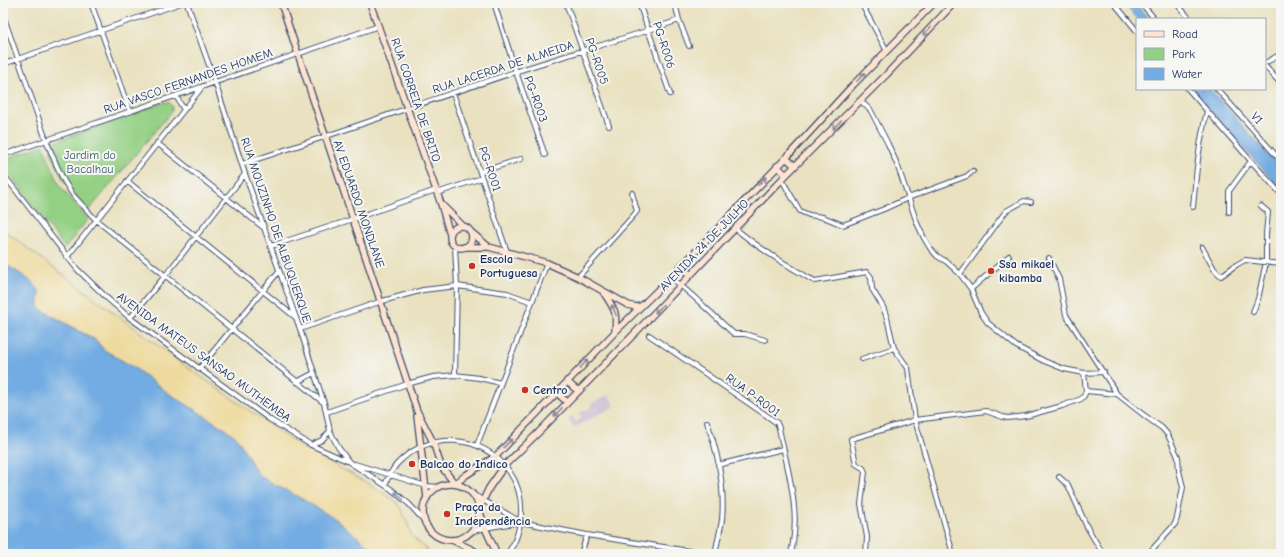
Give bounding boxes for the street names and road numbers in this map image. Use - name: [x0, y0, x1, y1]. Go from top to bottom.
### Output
- street label: PG-R006: [650, 20, 678, 70]
- street label: RUA CORREIA DE BRITO: [388, 36, 444, 164]
- street label: PG-R005: [582, 36, 612, 86]
- street label: RUA LACERDA DE ALMEIDA: [431, 38, 575, 96]
- street label: RUA VASCO FERNANDES HOMEM: [102, 45, 274, 117]
- street label: PG-R003: [521, 74, 551, 124]
- street label: V1: [1248, 109, 1266, 127]
- street label: RUA MOUZINHO DE ALBUQUERQUE: [238, 136, 314, 324]
- street label: AV EDUARDO MONDLANE: [330, 138, 388, 270]
- street label: PG-R001: [476, 145, 504, 194]
- street label: AVENIDA 24 DE JULHO: [657, 196, 752, 294]
- street label: AVENIDA MATEUS SANSAO MUTHEMBA: [114, 289, 294, 425]
- street label: RUA P-R001: [723, 371, 783, 420]

